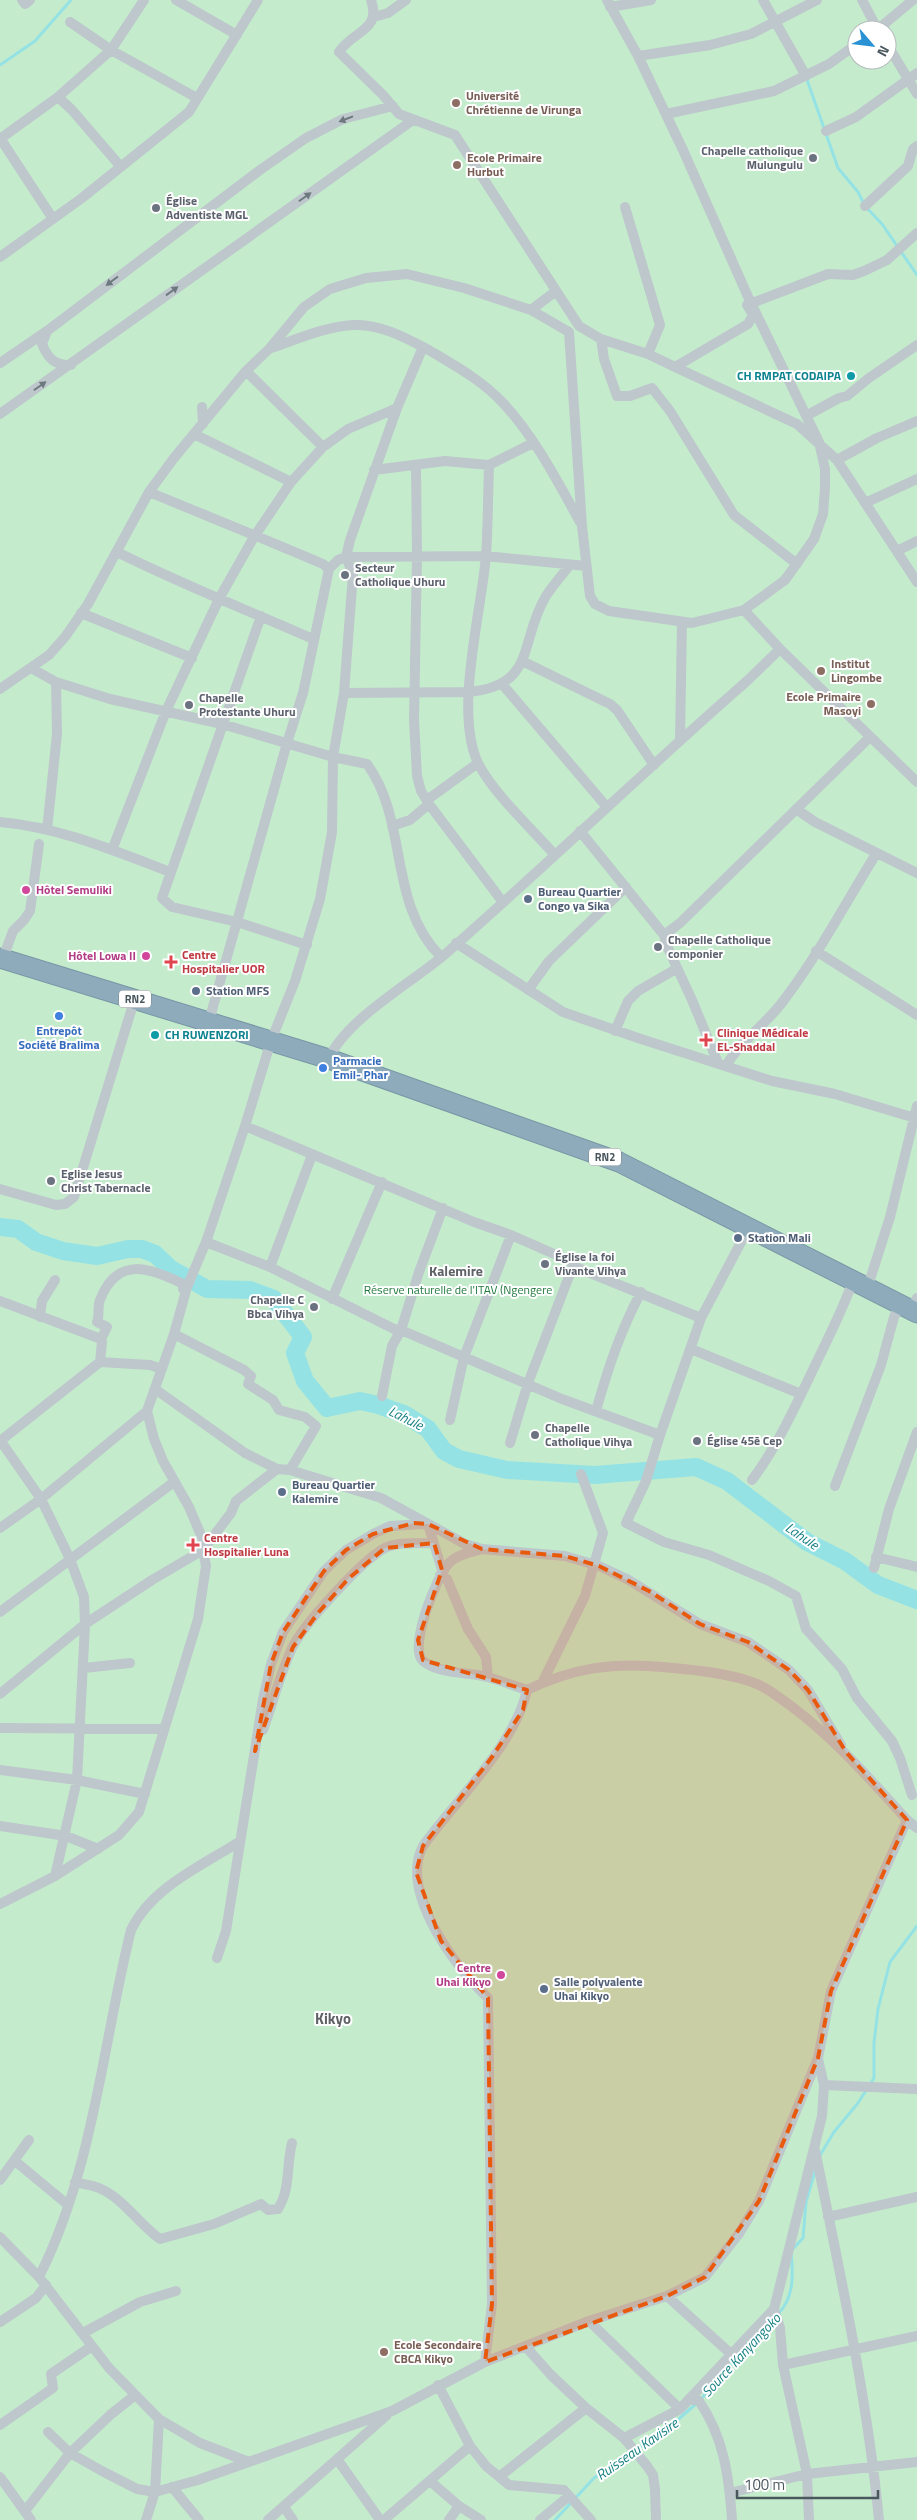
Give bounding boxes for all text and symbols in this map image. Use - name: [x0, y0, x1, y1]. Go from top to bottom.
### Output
- north arrow: [847, 20, 897, 70]
- text: N: [872, 42, 895, 61]
- place label: Université Chrétienne de Virunga: [466, 86, 581, 119]
- marker: Université Chrétienne de Virunga: [450, 97, 462, 109]
- one-way arrow: [339, 115, 353, 123]
- place label: Chapelle catholique Mulungulu: [701, 141, 803, 174]
- place label: Ecole Primaire Hurbut: [467, 148, 542, 181]
- marker: Chapelle catholique Mulungulu: [807, 152, 819, 164]
- marker: Ecole Primaire Hurbut: [451, 159, 463, 171]
- place label: Église Adventiste MGL: [166, 191, 248, 224]
- one-way arrow: [298, 192, 311, 202]
- marker: Église Adventiste MGL: [150, 202, 162, 214]
- one-way arrow: [105, 276, 119, 286]
- one-way arrow: [165, 286, 179, 296]
- place label: CH RMPAT CODAIPA: [737, 366, 842, 385]
- marker: CH RMPAT CODAIPA: [845, 370, 857, 382]
- one-way arrow: [33, 381, 47, 391]
- place label: Secteur Catholique Uhuru: [355, 558, 446, 591]
- marker: Secteur Catholique Uhuru: [339, 569, 351, 581]
- place label: Institut Lingombe: [831, 654, 882, 687]
- marker: Institut Lingombe: [815, 665, 827, 677]
- place label: Ecole Primaire Masoyi: [786, 687, 861, 720]
- place label: Chapelle Protestante Uhuru: [199, 688, 296, 721]
- marker: Ecole Primaire Masoyi: [865, 698, 877, 710]
- marker: Chapelle Protestante Uhuru: [183, 699, 195, 711]
- place label: Hôtel Semuliki: [36, 880, 112, 899]
- place label: Bureau Quartier Congo ya Sika: [538, 882, 622, 915]
- marker: Hôtel Semuliki: [20, 884, 32, 896]
- marker: Bureau Quartier Congo ya Sika: [522, 893, 534, 905]
- place label: Chapelle Catholique componier: [668, 930, 771, 963]
- marker: Chapelle Catholique componier: [652, 941, 664, 953]
- place label: Centre Hospitalier UOR: [182, 945, 265, 978]
- place label: Hôtel Lowa II: [68, 946, 136, 965]
- marker: Hôtel Lowa II: [140, 950, 152, 962]
- marker: Centre Hospitalier UOR: [164, 955, 178, 969]
- place label: Station MFS: [206, 981, 270, 1000]
- marker: Station MFS: [190, 985, 202, 997]
- road number: RN2: [119, 991, 151, 1008]
- marker: Entrepôt Société Bralima: [53, 1010, 65, 1022]
- place label: Entrepôt Société Bralima: [18, 1021, 100, 1054]
- place label: Clinique Médicale EL-Shaddal: [717, 1023, 808, 1056]
- place label: CH RUWENZORI: [165, 1025, 249, 1044]
- marker: CH RUWENZORI: [149, 1029, 161, 1041]
- marker: Clinique Médicale EL-Shaddal: [699, 1033, 713, 1047]
- place label: Parmacie Emil- Phar: [333, 1051, 388, 1084]
- marker: Parmacie Emil- Phar: [317, 1062, 329, 1074]
- road number: RN2: [589, 1148, 621, 1166]
- place label: Eglise Jesus Christ Tabernacle: [61, 1164, 151, 1197]
- marker: Eglise Jesus Christ Tabernacle: [45, 1175, 57, 1187]
- place label: Station Mali: [748, 1228, 811, 1247]
- marker: Station Mali: [732, 1232, 744, 1244]
- place label: Église la foi Vivante Vihya: [555, 1247, 626, 1280]
- marker: Église la foi Vivante Vihya: [539, 1258, 551, 1270]
- district label: Kalemire: [429, 1260, 483, 1281]
- park label: Réserve naturelle de l'ITAV (Ngengere: [364, 1280, 552, 1299]
- place label: Chapelle C Bbca Vihya: [247, 1290, 304, 1323]
- marker: Chapelle C Bbca Vihya: [308, 1301, 320, 1313]
- water label: Lahule: [385, 1400, 429, 1436]
- place label: Chapelle Catholique Vihya: [545, 1418, 632, 1451]
- marker: Chapelle Catholique Vihya: [529, 1429, 541, 1441]
- place label: Église 45ē Cep: [707, 1431, 782, 1450]
- marker: Église 45ē Cep: [691, 1435, 703, 1447]
- place label: Bureau Quartier Kalemire: [292, 1475, 376, 1508]
- marker: Bureau Quartier Kalemire: [276, 1486, 288, 1498]
- water label: Lahule: [781, 1517, 824, 1555]
- place label: Centre Hospitalier Luna: [204, 1528, 289, 1561]
- marker: Centre Hospitalier Luna: [186, 1538, 200, 1552]
- place label: Centre Uhai Kikyo: [436, 1958, 491, 1991]
- marker: Centre Uhai Kikyo: [495, 1969, 507, 1981]
- place label: Salle polyvalente Uhai Kikyo: [554, 1972, 643, 2005]
- marker: Salle polyvalente Uhai Kikyo: [538, 1983, 550, 1995]
- district label: Kikyo: [315, 2007, 351, 2030]
- water label: Source Kanyangoko: [696, 2307, 786, 2401]
- place label: Ecole Secondaire CBCA Kikyo: [394, 2335, 482, 2368]
- marker: Ecole Secondaire CBCA Kikyo: [378, 2346, 390, 2358]
- water label: Ruisseau Kavisire: [591, 2412, 683, 2485]
- scale bar: [737, 2468, 878, 2500]
- text: 100 m: [744, 2473, 785, 2496]

